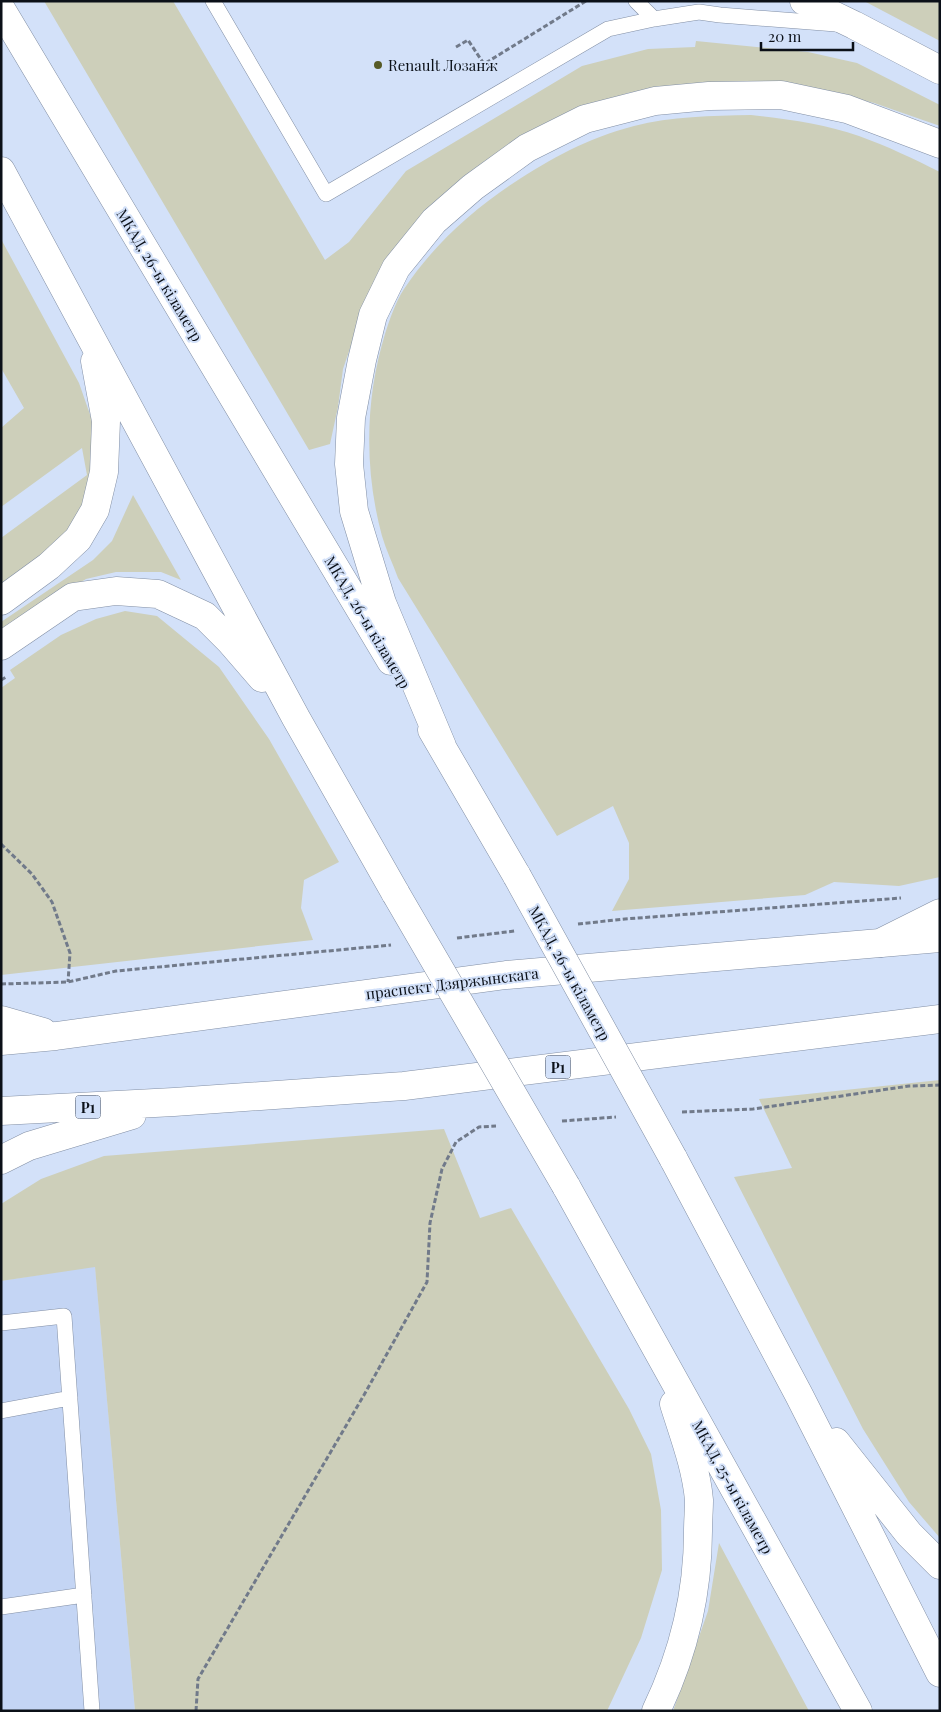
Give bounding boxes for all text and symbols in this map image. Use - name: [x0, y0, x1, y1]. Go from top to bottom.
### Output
- scale bar: [761, 20, 854, 52]
- text: 20 m: [768, 26, 802, 46]
- place label: Renault Лозанж: [388, 55, 498, 75]
- marker: Renault Лозанж: [372, 59, 384, 71]
- street label: МКАД, 26-ы кіламетр: [112, 205, 208, 345]
- street label: МКАД, 26-ы кіламетр: [320, 552, 416, 692]
- street label: МКАД, 26-ы кіламетр: [525, 902, 616, 1044]
- street label: праспект Дзяржынскага: [364, 962, 540, 1004]
- road number: Р1: [546, 1056, 570, 1078]
- road number: Р1: [76, 1096, 100, 1118]
- street label: МКАД, 25-ы кіламетр: [688, 1417, 778, 1558]

